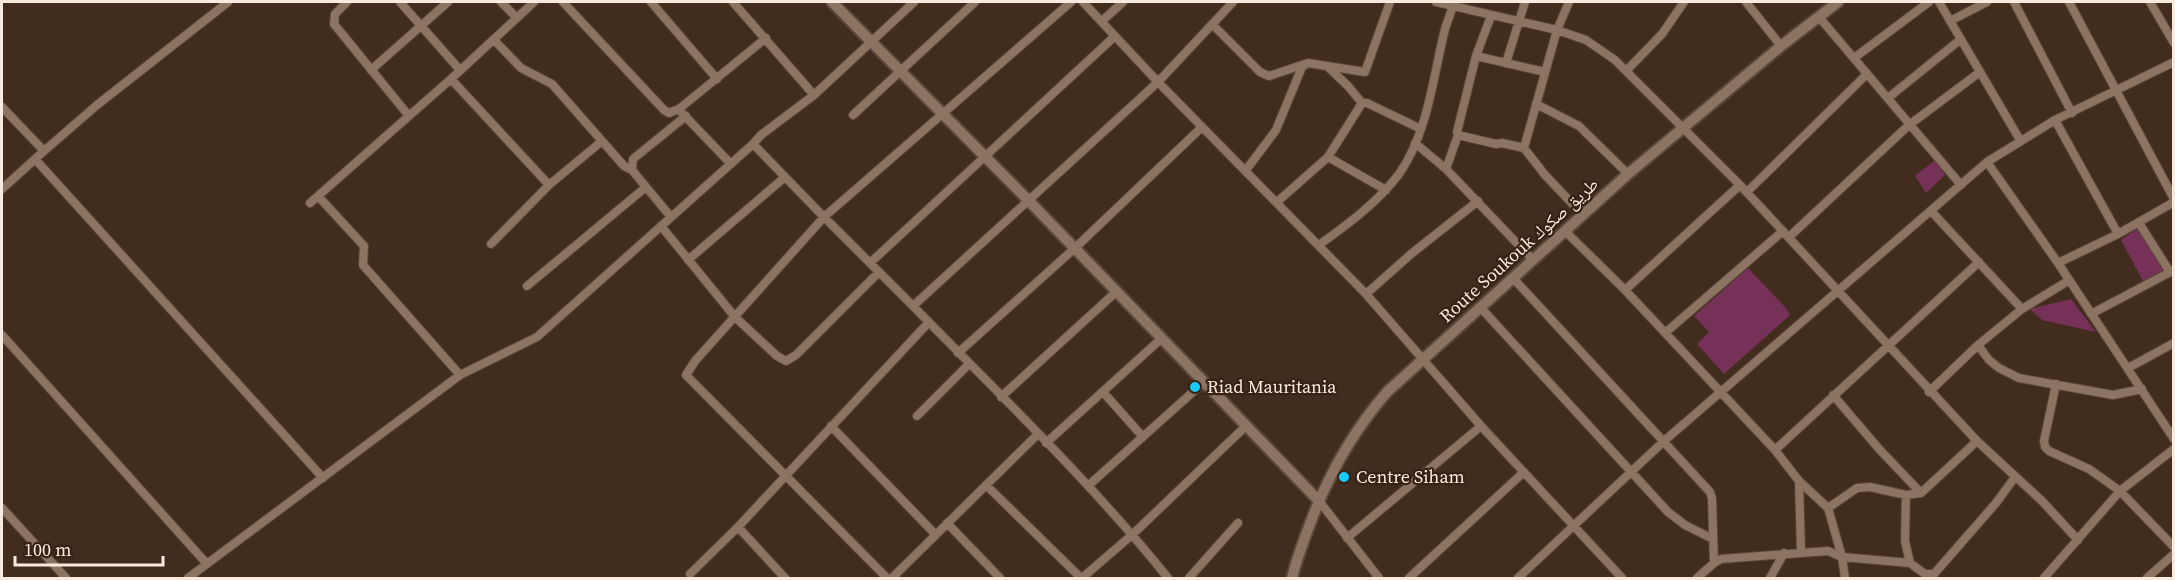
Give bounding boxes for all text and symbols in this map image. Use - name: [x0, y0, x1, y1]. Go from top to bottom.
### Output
- street label: Route Soukouk طريق صكوك: [1434, 171, 1604, 328]
- place label: Riad Mauritania: [1207, 374, 1337, 399]
- marker: Riad Mauritania: [1188, 380, 1202, 394]
- place label: Centre Siham: [1356, 464, 1465, 489]
- marker: Centre Siham: [1337, 470, 1351, 484]
- scale bar: [15, 529, 164, 567]
- text: 100 m: [24, 537, 71, 562]

